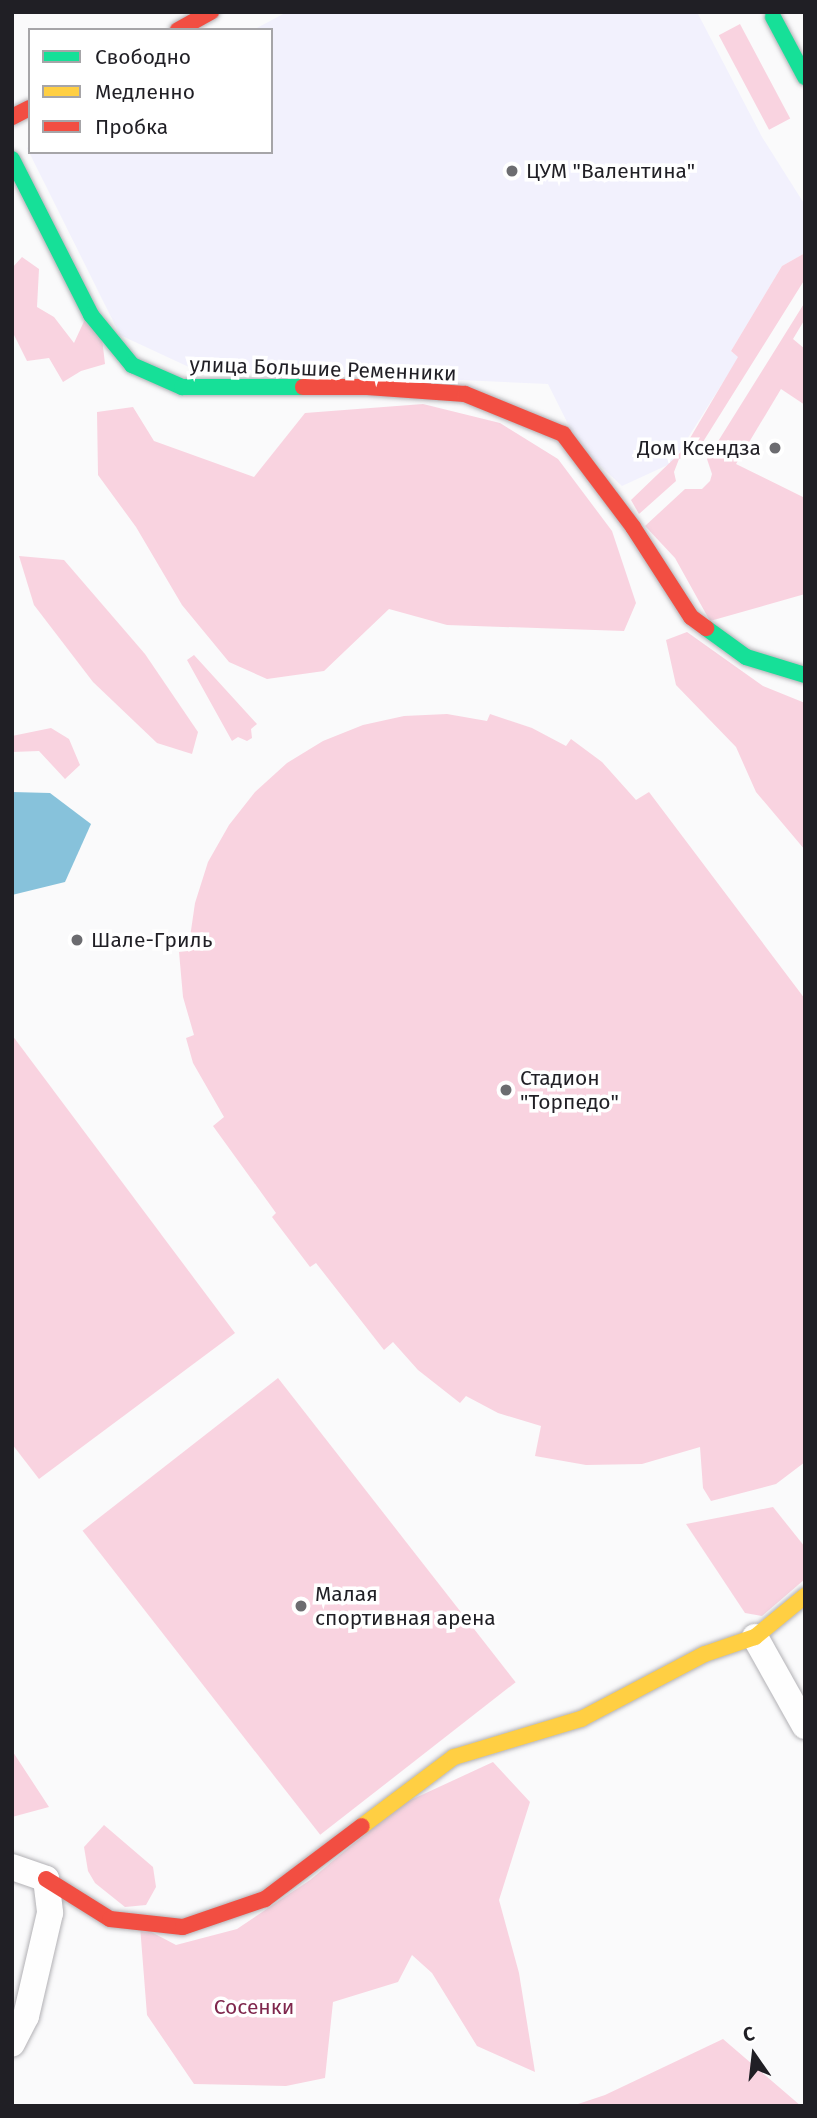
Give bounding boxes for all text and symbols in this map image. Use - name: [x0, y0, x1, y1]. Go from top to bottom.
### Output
- legend: [28, 28, 273, 154]
- text: Свободно: [95, 44, 191, 70]
- text: Медленно: [95, 79, 195, 105]
- text: Пробка: [95, 114, 168, 140]
- place label: ЦУМ "Валентина": [526, 158, 695, 184]
- marker: ЦУМ "Валентина": [504, 163, 520, 179]
- street label: улица Большие Ременники: [189, 352, 457, 386]
- place label: Дом Ксендза: [637, 435, 761, 461]
- marker: Дом Ксендза: [767, 440, 783, 456]
- place label: Шале-Гриль: [91, 927, 213, 953]
- marker: Шале-Гриль: [69, 932, 85, 948]
- place label: Стадион "Торпедо": [520, 1065, 619, 1115]
- marker: Стадион "Торпедо": [498, 1082, 514, 1098]
- place label: Малая спортивная арена: [315, 1581, 496, 1631]
- marker: Малая спортивная арена: [293, 1598, 309, 1614]
- park label: Сосенки: [214, 1994, 294, 2020]
- north arrow: [719, 2020, 789, 2090]
- text: С: [741, 2022, 757, 2047]

